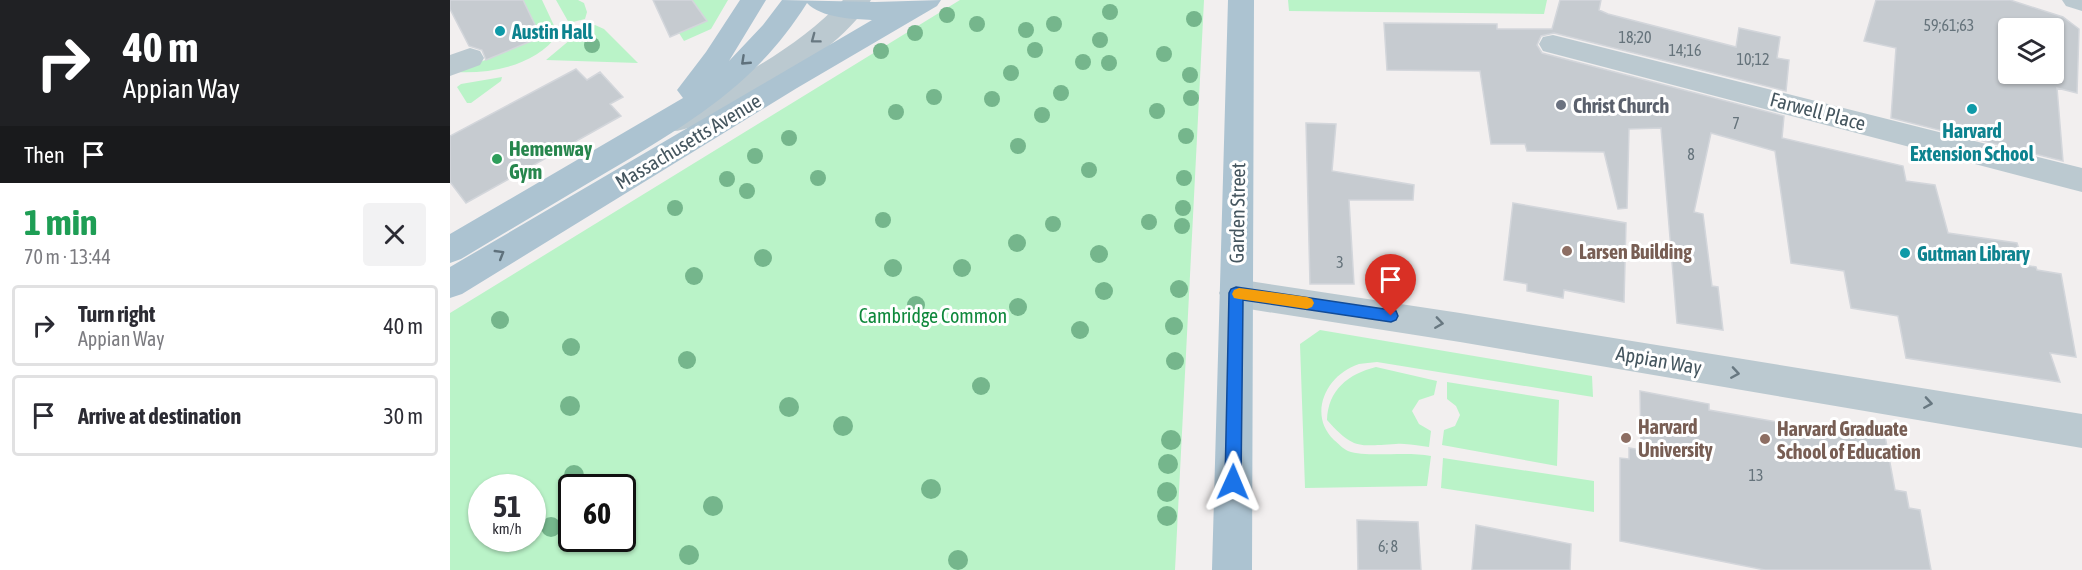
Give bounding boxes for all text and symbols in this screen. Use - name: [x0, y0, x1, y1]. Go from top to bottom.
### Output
- house number: 59;61;63: [1924, 16, 1974, 34]
- map controls: [1998, 18, 2064, 84]
- button: layers: [1998, 18, 2064, 84]
- place label: Austin Hall: [511, 20, 594, 43]
- text: 40 m: [123, 23, 198, 71]
- icon: right: [24, 24, 102, 102]
- marker: Austin Hall: [493, 24, 507, 38]
- house number: 18;20: [1619, 28, 1651, 46]
- one-way arrow: [811, 32, 822, 43]
- house number: 14;16: [1669, 41, 1701, 59]
- house number: 10;12: [1737, 50, 1769, 68]
- one-way arrow: [742, 54, 752, 65]
- text: Appian Way: [123, 73, 240, 104]
- street label: Farwell Place: [1768, 87, 1868, 135]
- street label: Massachusetts Avenue: [611, 88, 765, 194]
- place label: Christ Church: [1573, 94, 1669, 117]
- marker: Christ Church: [1554, 98, 1568, 112]
- marker: Harvard Extension School: [1965, 102, 1979, 116]
- house number: 7: [1732, 114, 1740, 132]
- place label: Harvard Extension School: [1910, 119, 2035, 165]
- place label: Hemenway Gym: [509, 137, 593, 183]
- icon: arrive: [77, 138, 110, 171]
- text: Then: [24, 142, 65, 168]
- house number: 8: [1687, 145, 1695, 163]
- marker: Hemenway Gym: [490, 152, 504, 166]
- street label: Garden Street: [1225, 162, 1249, 264]
- text: 1 min: [24, 201, 98, 243]
- button: close: [363, 203, 426, 266]
- place label: Larsen Building: [1579, 240, 1692, 263]
- place label: Gutman Library: [1917, 242, 2031, 265]
- marker: Larsen Building: [1560, 244, 1574, 258]
- text: 70 m · 13:44: [24, 245, 111, 268]
- marker: Gutman Library: [1898, 246, 1912, 260]
- one-way arrow: [494, 249, 504, 261]
- house number: 3: [1336, 253, 1344, 271]
- pin: [1365, 254, 1416, 316]
- icon: arrive: [1374, 263, 1407, 296]
- text: Turn right: [78, 301, 155, 327]
- park label: Cambridge Common: [859, 304, 1007, 327]
- icon: right: [27, 309, 60, 342]
- text: 40 m: [383, 313, 423, 339]
- one-way arrow: [1435, 316, 1444, 328]
- text: Appian Way: [78, 327, 165, 350]
- street label: Appian Way: [1614, 341, 1704, 379]
- one-way arrow: [1731, 367, 1740, 379]
- one-way arrow: [1923, 396, 1933, 409]
- icon: arrive: [27, 399, 60, 432]
- text: Arrive at destination: [78, 403, 241, 429]
- text: 30 m: [383, 403, 423, 429]
- place label: Harvard University: [1638, 415, 1714, 461]
- place label: Harvard Graduate School of Education: [1777, 417, 1921, 463]
- marker: Harvard University: [1619, 431, 1633, 445]
- marker: Harvard Graduate School of Education: [1758, 432, 1772, 446]
- position arrow: [1201, 450, 1265, 514]
- house number: 13: [1748, 466, 1764, 484]
- speed limit sign: 60: [558, 474, 636, 552]
- text: 51: [493, 489, 521, 523]
- text: km/h: [492, 520, 522, 537]
- house number: 6; 8: [1378, 537, 1398, 555]

